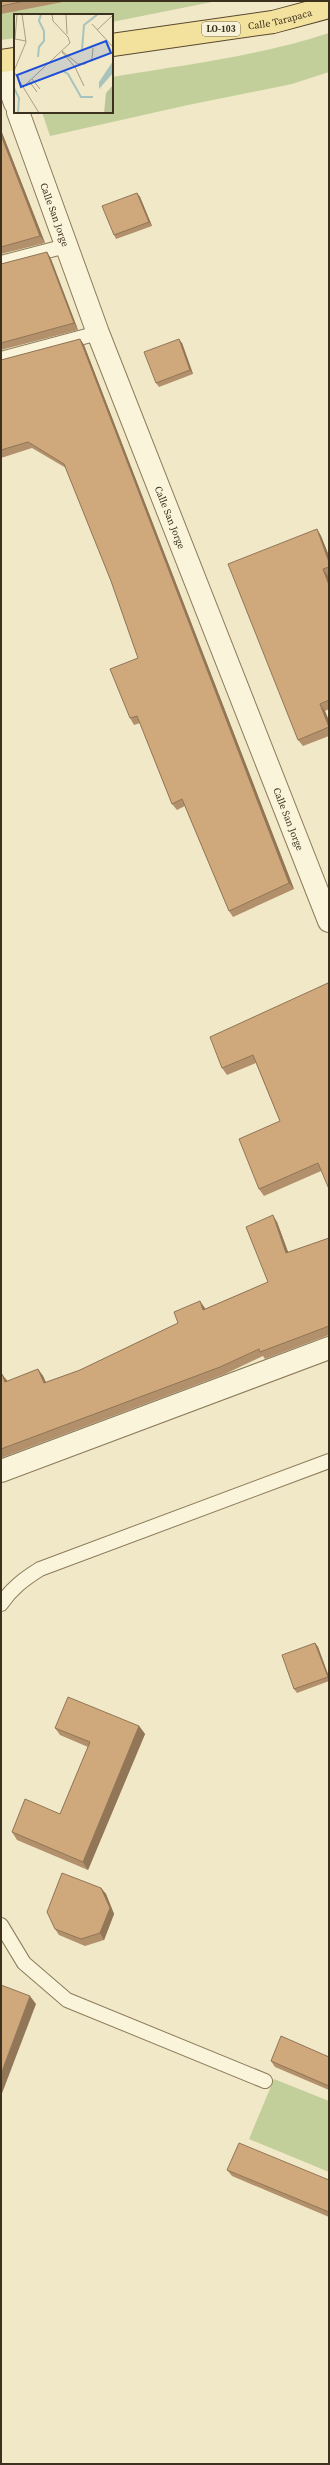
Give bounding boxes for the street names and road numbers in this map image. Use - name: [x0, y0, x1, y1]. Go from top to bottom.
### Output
- street label: Calle Tarapaca: [247, 5, 314, 32]
- road number: LO-103: [202, 22, 240, 36]
- street label: Calle San Jorge: [38, 181, 73, 248]
- street label: Calle San Jorge: [152, 484, 189, 551]
- street label: Calle San Jorge: [271, 785, 307, 852]

